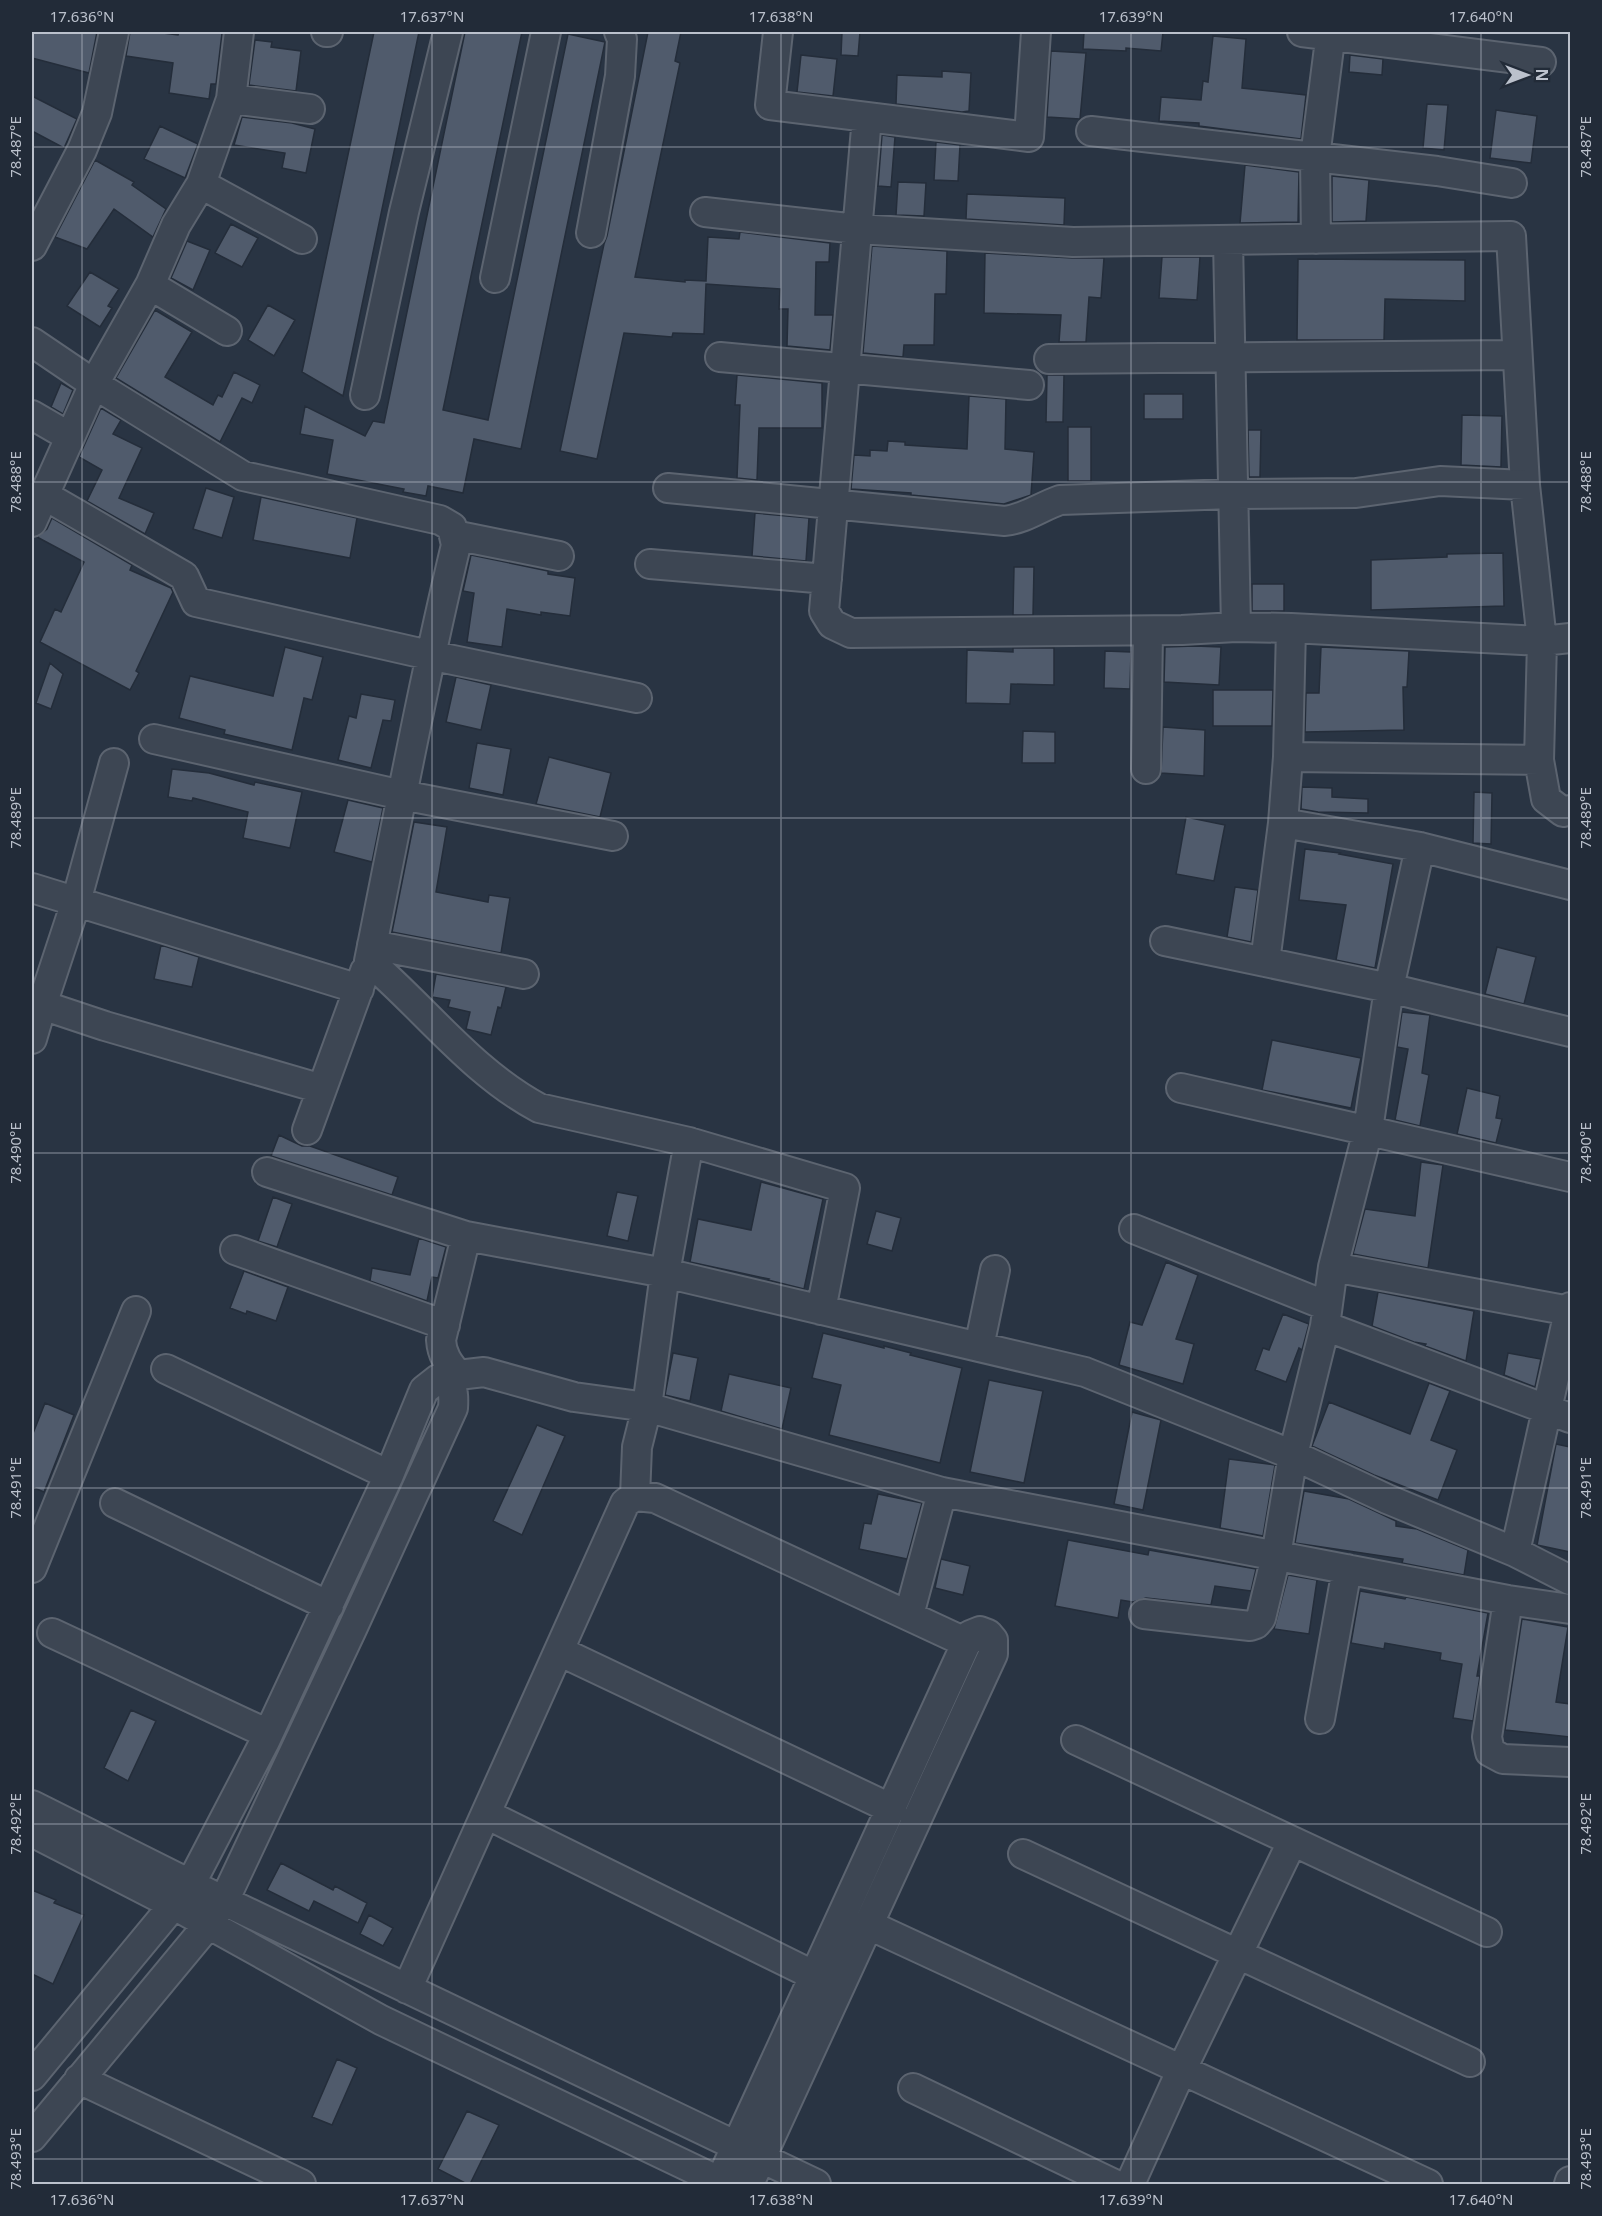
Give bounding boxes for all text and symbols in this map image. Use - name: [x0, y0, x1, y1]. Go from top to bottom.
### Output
- text: 17.636°N: [50, 6, 114, 26]
- text: 17.637°N: [400, 6, 464, 26]
- text: 17.638°N: [749, 6, 813, 26]
- text: 17.639°N: [1099, 6, 1163, 26]
- text: 17.640°N: [1449, 6, 1513, 26]
- north arrow: [1497, 45, 1557, 105]
- text: N: [1531, 68, 1553, 82]
- text: 78.487°E: [5, 116, 25, 178]
- text: 78.487°E: [1575, 116, 1595, 178]
- text: 78.488°E: [5, 451, 25, 513]
- text: 78.488°E: [1575, 451, 1595, 513]
- text: 78.489°E: [5, 787, 25, 849]
- text: 78.489°E: [1575, 787, 1595, 849]
- text: 78.490°E: [5, 1122, 25, 1184]
- text: 78.490°E: [1575, 1122, 1595, 1184]
- text: 78.491°E: [5, 1457, 25, 1519]
- text: 78.491°E: [1575, 1457, 1595, 1519]
- text: 78.492°E: [5, 1793, 25, 1855]
- text: 78.492°E: [1575, 1793, 1595, 1855]
- text: 78.493°E: [5, 2128, 25, 2190]
- text: 78.493°E: [1575, 2128, 1595, 2190]
- text: 17.636°N: [50, 2189, 114, 2209]
- text: 17.637°N: [400, 2189, 464, 2209]
- text: 17.638°N: [749, 2189, 813, 2209]
- text: 17.639°N: [1099, 2189, 1163, 2209]
- text: 17.640°N: [1449, 2189, 1513, 2209]

